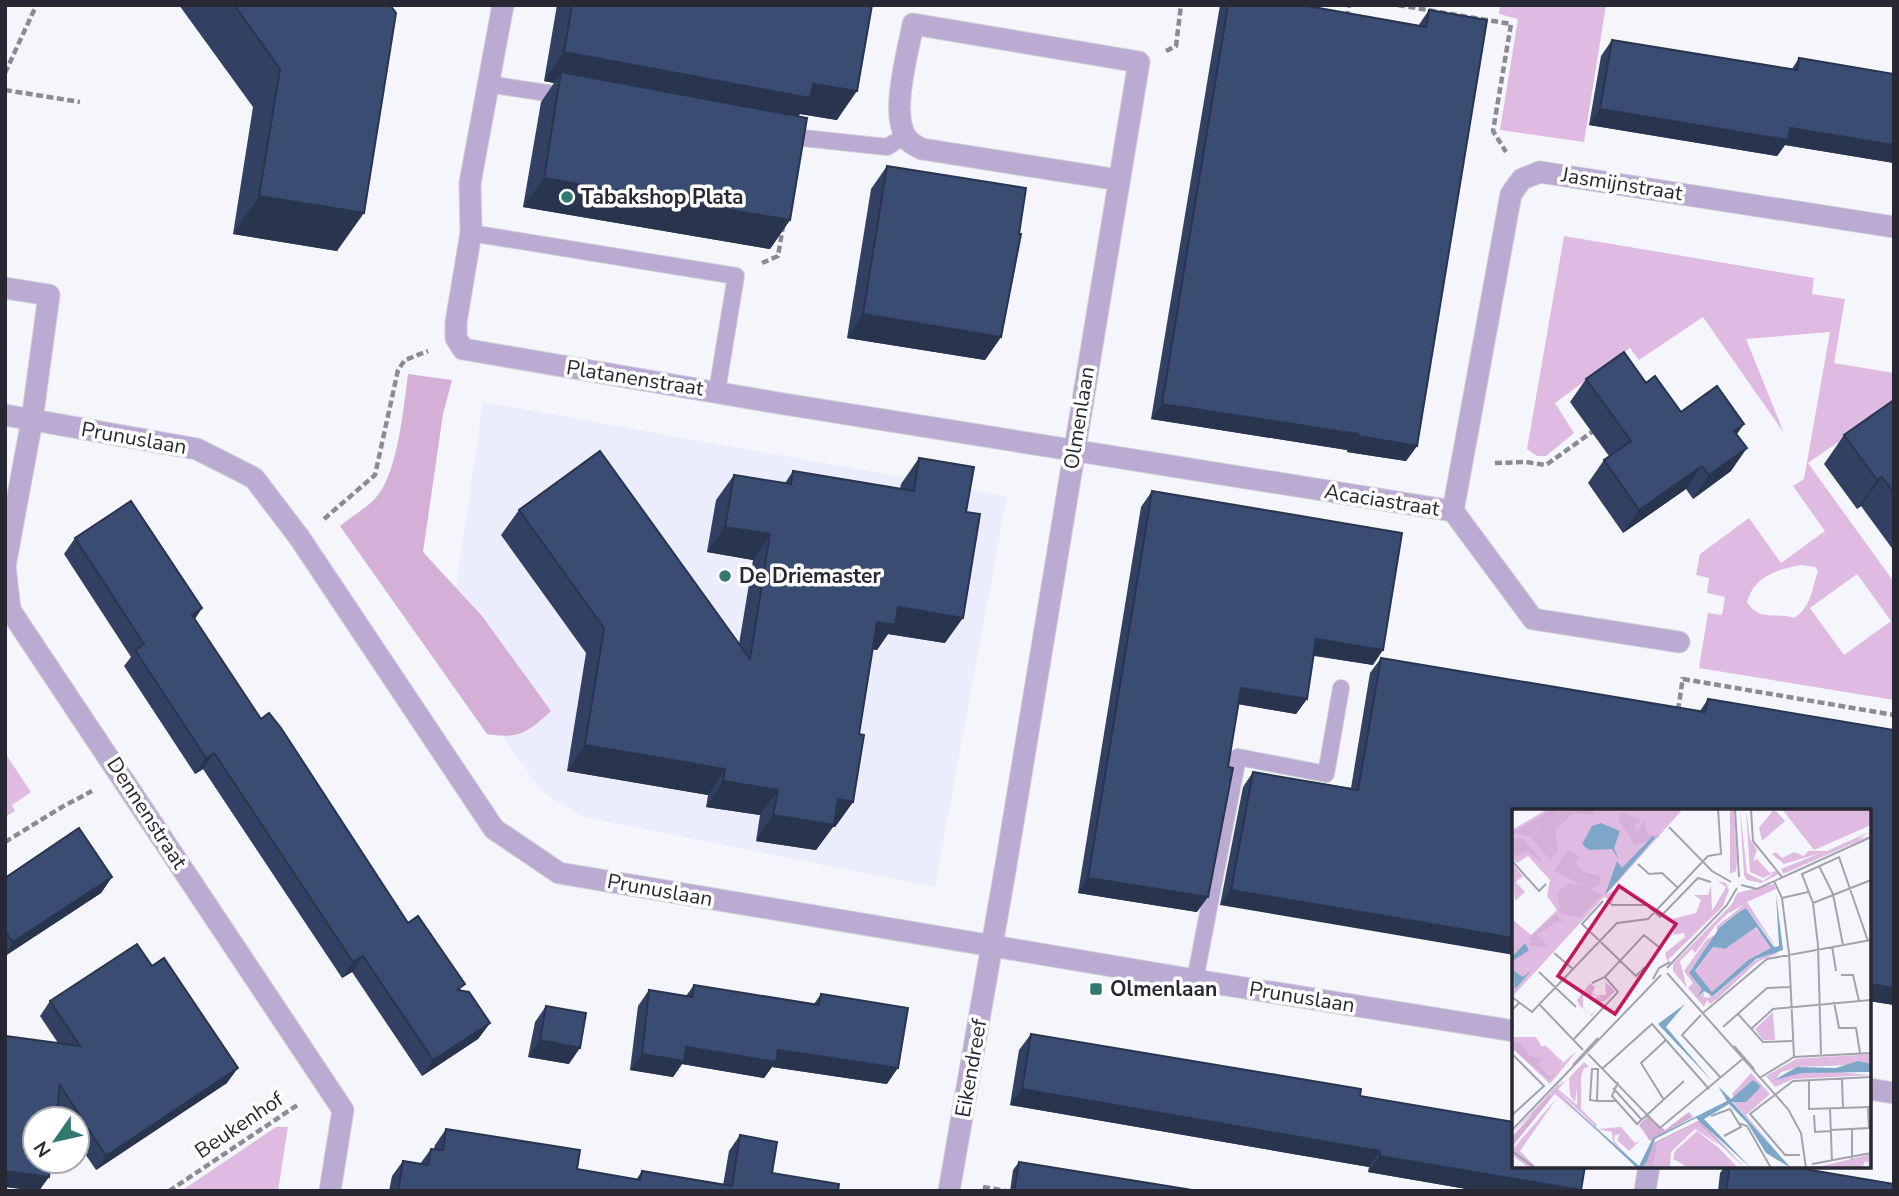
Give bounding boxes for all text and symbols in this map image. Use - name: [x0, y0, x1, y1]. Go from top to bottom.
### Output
- street label: Jasmijnstraat: [1559, 160, 1685, 207]
- place label: Tabakshop Plata: [581, 183, 743, 211]
- marker: Tabakshop Plata: [559, 189, 575, 205]
- street label: Platanenstraat: [564, 353, 706, 403]
- street label: Olmenlaan: [1057, 365, 1101, 471]
- street label: Prunuslaan: [79, 415, 189, 461]
- street label: Acaciastraat: [1322, 477, 1442, 523]
- place label: De Driemaster: [739, 562, 881, 590]
- marker: De Driemaster: [717, 568, 733, 584]
- street label: Dennenstraat: [100, 752, 194, 875]
- inset map: [1512, 809, 1871, 1168]
- street label: Prunuslaan: [605, 867, 715, 913]
- place label: Olmenlaan: [1110, 975, 1217, 1003]
- street label: Prunuslaan: [1247, 975, 1357, 1019]
- marker: Olmenlaan: [1088, 981, 1104, 997]
- street label: Eikendreef: [949, 1016, 994, 1119]
- street label: Beukenhof: [189, 1085, 290, 1165]
- north arrow: [21, 1105, 91, 1175]
- text: N: [28, 1136, 57, 1162]

